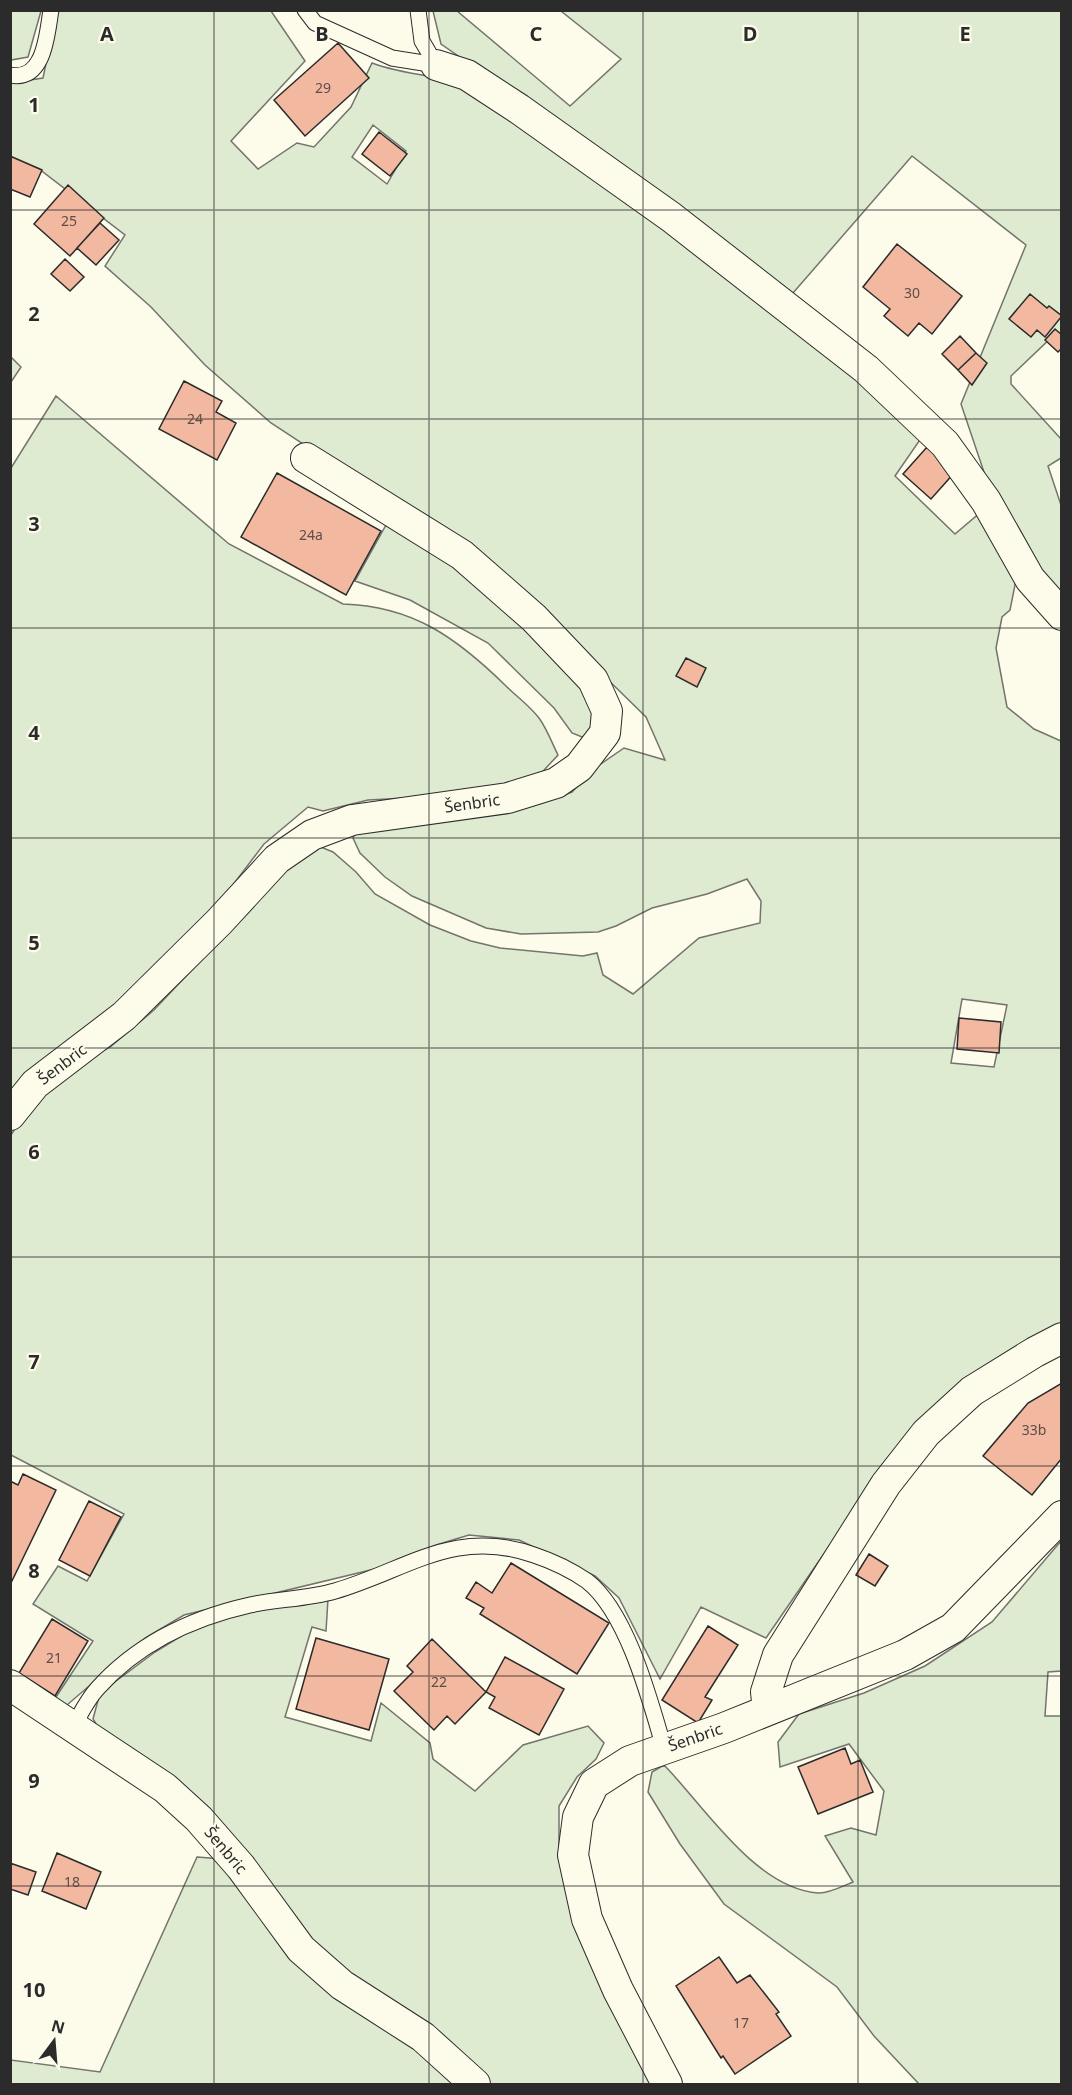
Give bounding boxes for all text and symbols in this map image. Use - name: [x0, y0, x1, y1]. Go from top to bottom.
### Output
- text: A: [100, 20, 114, 47]
- text: B: [315, 20, 329, 47]
- text: C: [530, 20, 543, 47]
- text: D: [743, 20, 757, 47]
- text: E: [959, 20, 971, 47]
- house number: 29: [315, 78, 331, 97]
- text: 1: [28, 91, 40, 118]
- house number: 25: [61, 211, 77, 230]
- house number: 30: [904, 283, 920, 302]
- text: 2: [28, 300, 40, 327]
- house number: 24: [187, 409, 203, 428]
- text: 3: [28, 510, 40, 537]
- house number: 24a: [299, 525, 323, 544]
- text: 4: [28, 719, 40, 746]
- street label: Šenbric: [443, 788, 502, 818]
- text: 5: [28, 929, 40, 956]
- street label: Šenbric: [33, 1038, 91, 1090]
- text: 6: [28, 1138, 40, 1165]
- text: 7: [28, 1348, 40, 1375]
- house number: 33b: [1022, 1420, 1046, 1439]
- text: 8: [28, 1557, 40, 1584]
- house number: 21: [46, 1648, 62, 1667]
- house number: 22: [431, 1672, 447, 1691]
- street label: Šenbric: [665, 1717, 725, 1757]
- text: 9: [28, 1767, 40, 1794]
- street label: Šenbric: [200, 1821, 253, 1879]
- house number: 18: [64, 1872, 80, 1891]
- text: 10: [23, 1976, 45, 2003]
- north arrow: [24, 2011, 84, 2071]
- house number: 17: [733, 2013, 749, 2032]
- text: N: [49, 2014, 67, 2039]

